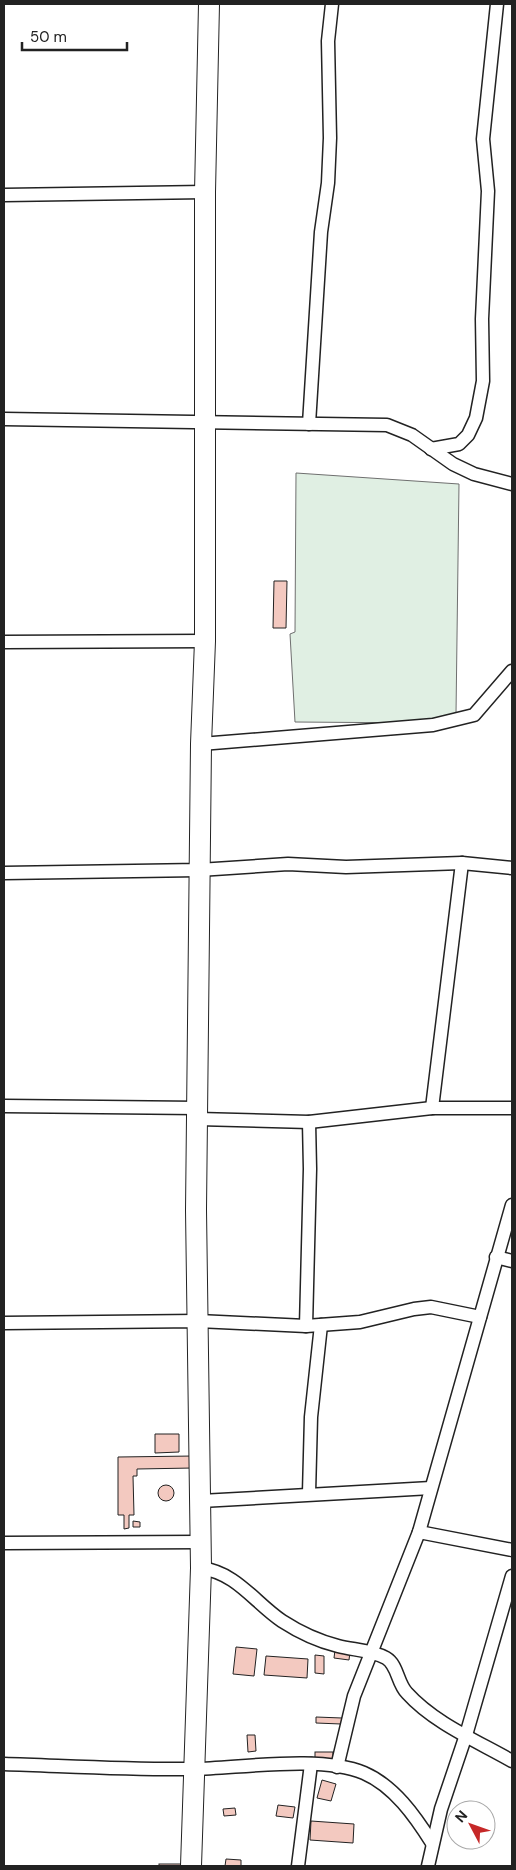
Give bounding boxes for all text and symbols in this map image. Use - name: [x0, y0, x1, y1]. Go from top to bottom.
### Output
- scale bar: [22, 20, 128, 52]
- text: 50 m: [30, 27, 67, 47]
- north arrow: [446, 1800, 496, 1850]
- text: N: [451, 1807, 471, 1826]

